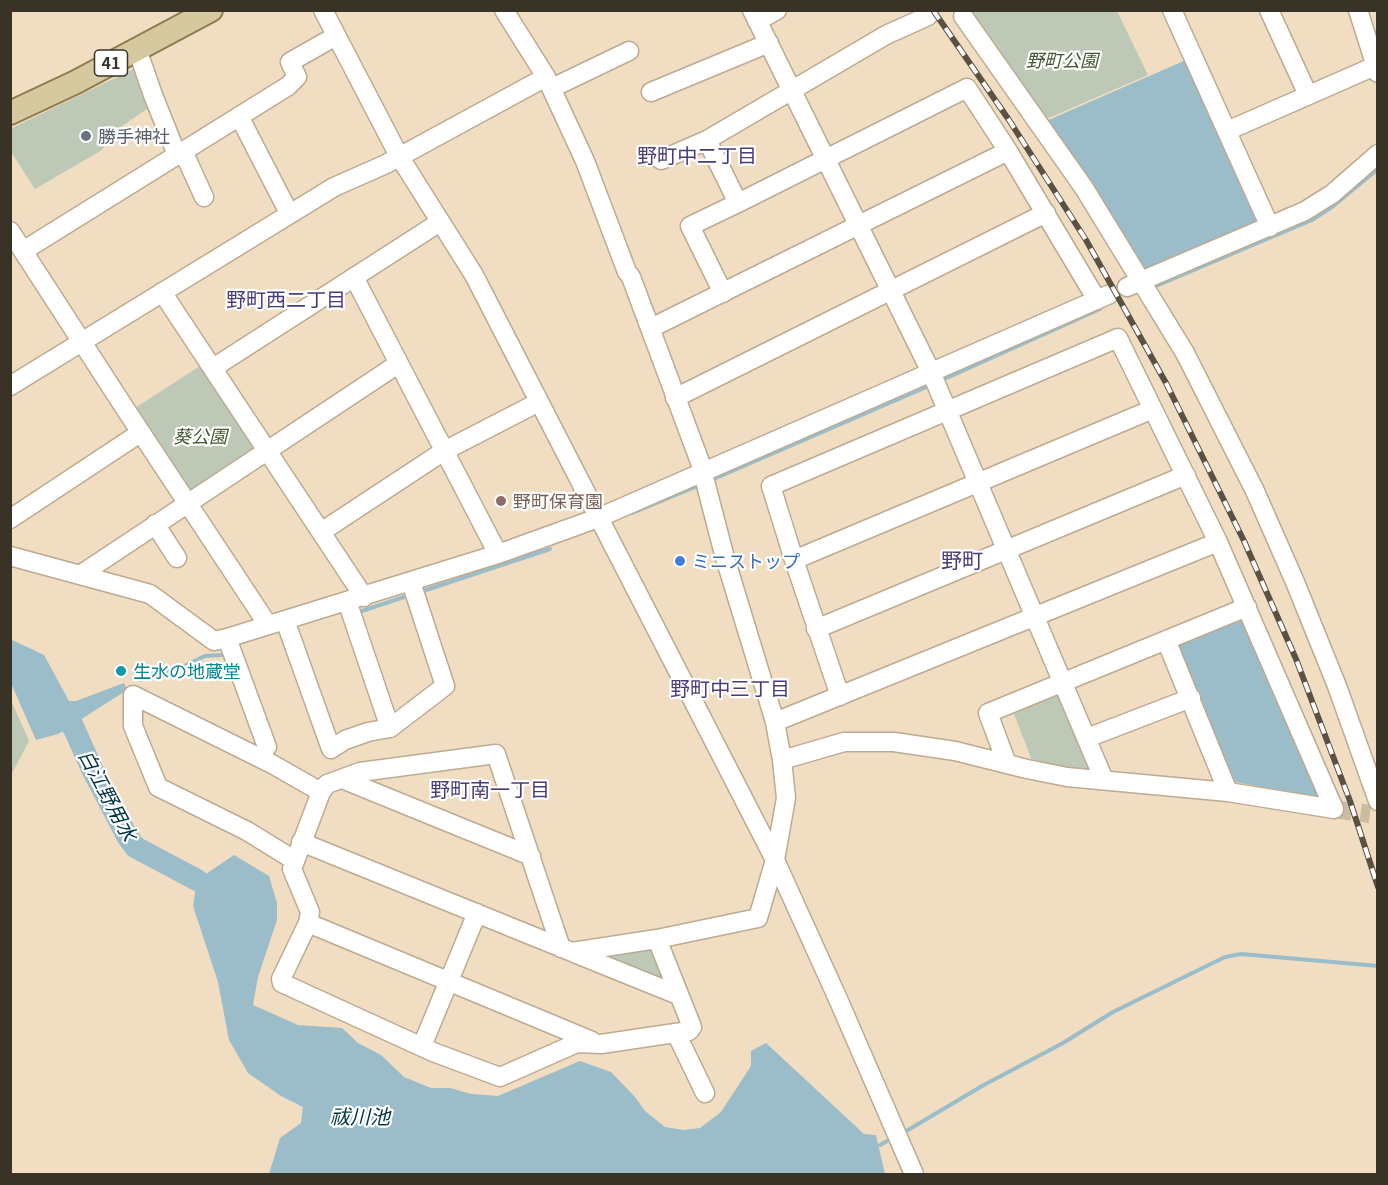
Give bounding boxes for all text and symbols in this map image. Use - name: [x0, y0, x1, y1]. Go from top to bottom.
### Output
- park label: 野町公園: [1026, 49, 1098, 71]
- road number: 41: [94, 50, 128, 76]
- place label: 勝手神社: [98, 125, 170, 147]
- marker: 勝手神社: [79, 129, 93, 143]
- district label: 野町中二丁目: [637, 143, 757, 167]
- district label: 野町西二丁目: [226, 287, 346, 311]
- park label: 葵公園: [173, 425, 227, 447]
- place label: 野町保育園: [513, 490, 603, 512]
- marker: 野町保育園: [494, 494, 508, 508]
- district label: 野町: [941, 547, 983, 573]
- place label: ミニストップ: [692, 550, 800, 572]
- marker: ミニストップ: [673, 554, 687, 568]
- place label: 生水の地蔵堂: [133, 660, 241, 682]
- marker: 生水の地蔵堂: [114, 664, 128, 678]
- district label: 野町中三丁目: [670, 676, 790, 700]
- water label: 白江野用水: [74, 745, 142, 845]
- district label: 野町南一丁目: [430, 777, 550, 801]
- water label: 祓川池: [330, 1104, 390, 1128]

